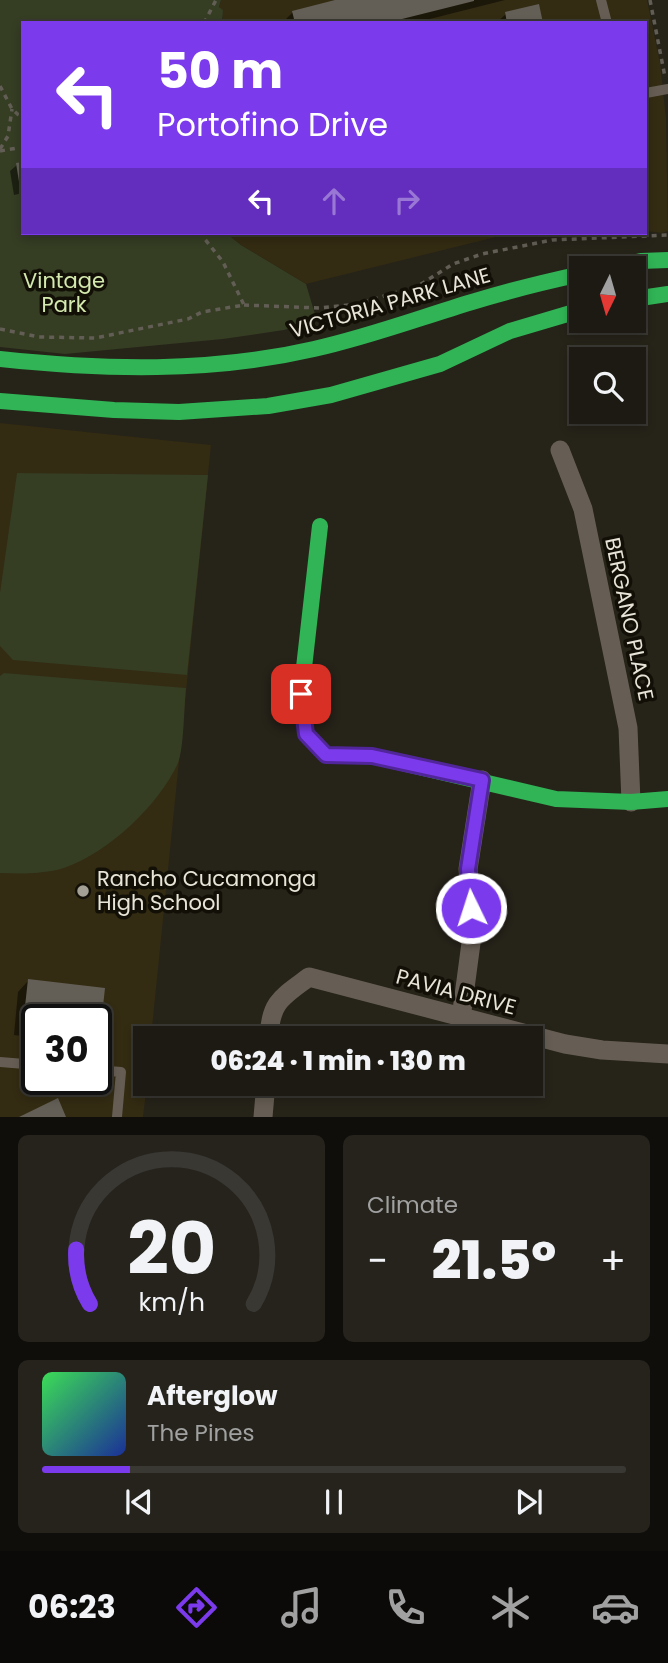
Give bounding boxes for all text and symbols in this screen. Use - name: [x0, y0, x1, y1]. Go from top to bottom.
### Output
- text: 50 m: [157, 37, 283, 105]
- icon: left: [42, 49, 133, 140]
- text: Portofino Drive: [157, 102, 388, 147]
- icon: left: [242, 182, 280, 220]
- icon: ahead: [315, 182, 353, 220]
- icon: right: [388, 182, 426, 220]
- north arrow: [569, 256, 646, 332]
- map controls: [569, 256, 646, 424]
- street label: VICTORIA PARK LANE: [286, 260, 493, 345]
- park label: Vintage Park: [23, 266, 105, 319]
- button: search: [569, 347, 646, 424]
- street label: BERGANO PLACE: [598, 535, 661, 703]
- pin: [271, 664, 331, 724]
- icon: arrive: [282, 675, 320, 713]
- place label: Rancho Cucamonga High School: [97, 864, 316, 917]
- position arrow: [434, 871, 508, 945]
- marker: Rancho Cucamonga High School: [75, 883, 91, 899]
- street label: PAVIA DRIVE: [393, 962, 519, 1021]
- speed limit sign: 30: [21, 1004, 112, 1095]
- text: 06:24 · 1 min · 130 m: [210, 1043, 466, 1079]
- text: Climate: [367, 1189, 458, 1221]
- text: 20: [127, 1199, 216, 1300]
- text: 21.5°: [432, 1224, 556, 1297]
- text: −: [367, 1234, 388, 1287]
- text: +: [600, 1234, 626, 1287]
- text: km/h: [138, 1285, 205, 1320]
- text: Afterglow: [147, 1378, 278, 1414]
- text: The Pines: [147, 1417, 255, 1449]
- icon: previous: [120, 1483, 158, 1521]
- icon: pause: [315, 1483, 353, 1521]
- icon: next: [510, 1483, 548, 1521]
- icon: directions: [172, 1583, 221, 1632]
- icon: music: [277, 1583, 326, 1632]
- icon: phone: [381, 1583, 430, 1632]
- icon: climate: [486, 1583, 535, 1632]
- icon: car: [591, 1583, 640, 1632]
- text: 06:23: [28, 1584, 116, 1629]

